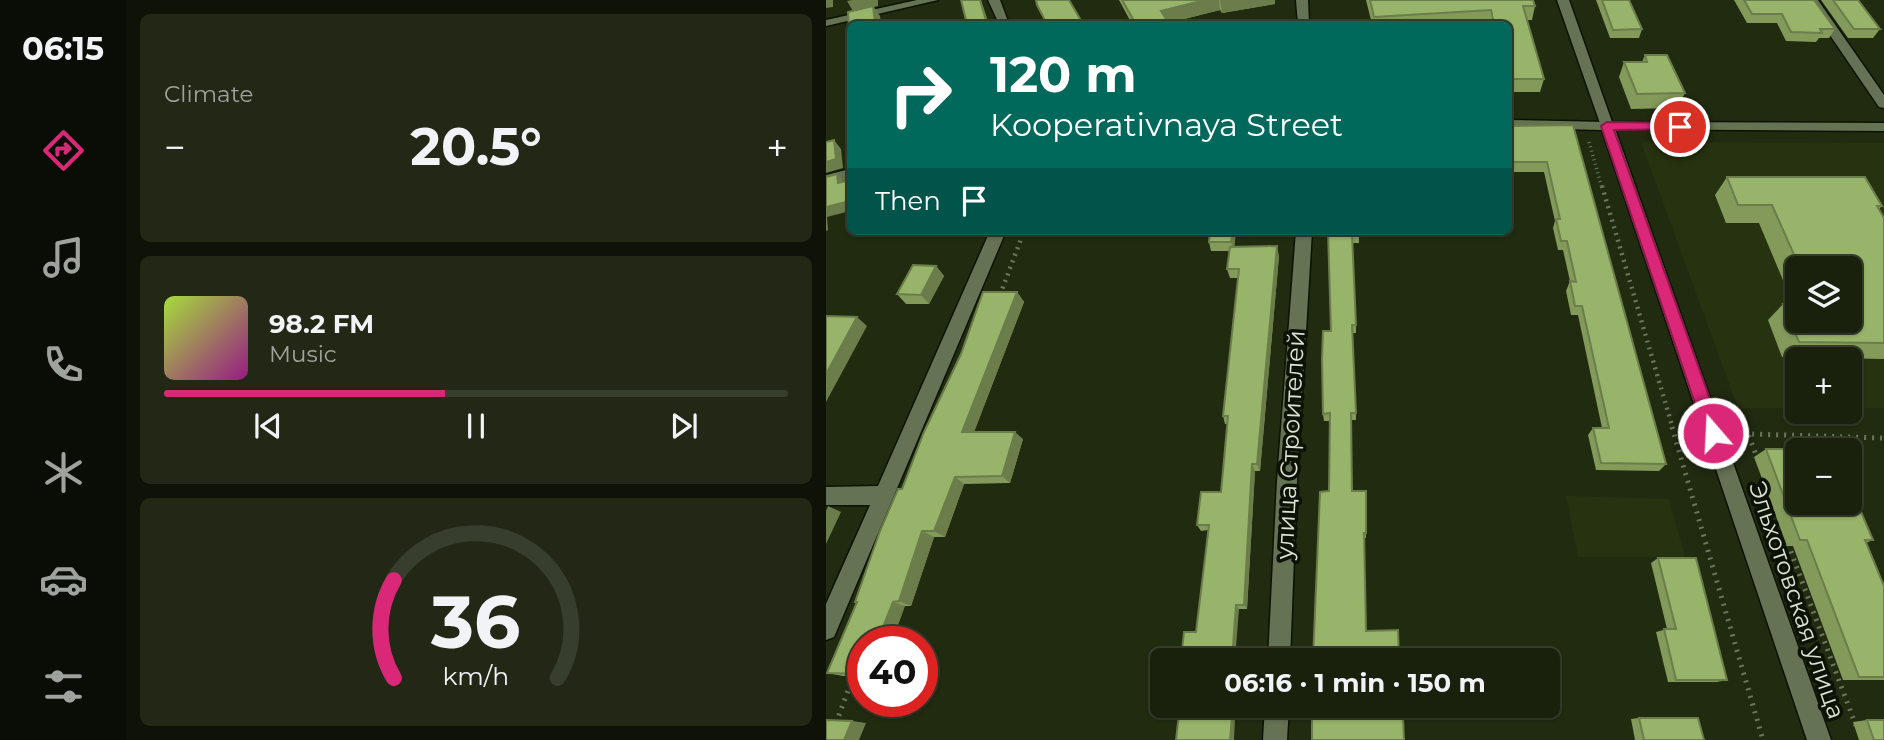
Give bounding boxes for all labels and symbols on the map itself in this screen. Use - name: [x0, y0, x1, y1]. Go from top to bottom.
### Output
- pin: [1650, 97, 1710, 157]
- street label: улица Строителей: [1269, 330, 1310, 561]
- position arrow: [1676, 396, 1750, 470]
- street label: Эльхотовская улица: [1743, 478, 1851, 722]
- speed limit sign: 40: [847, 626, 938, 717]

